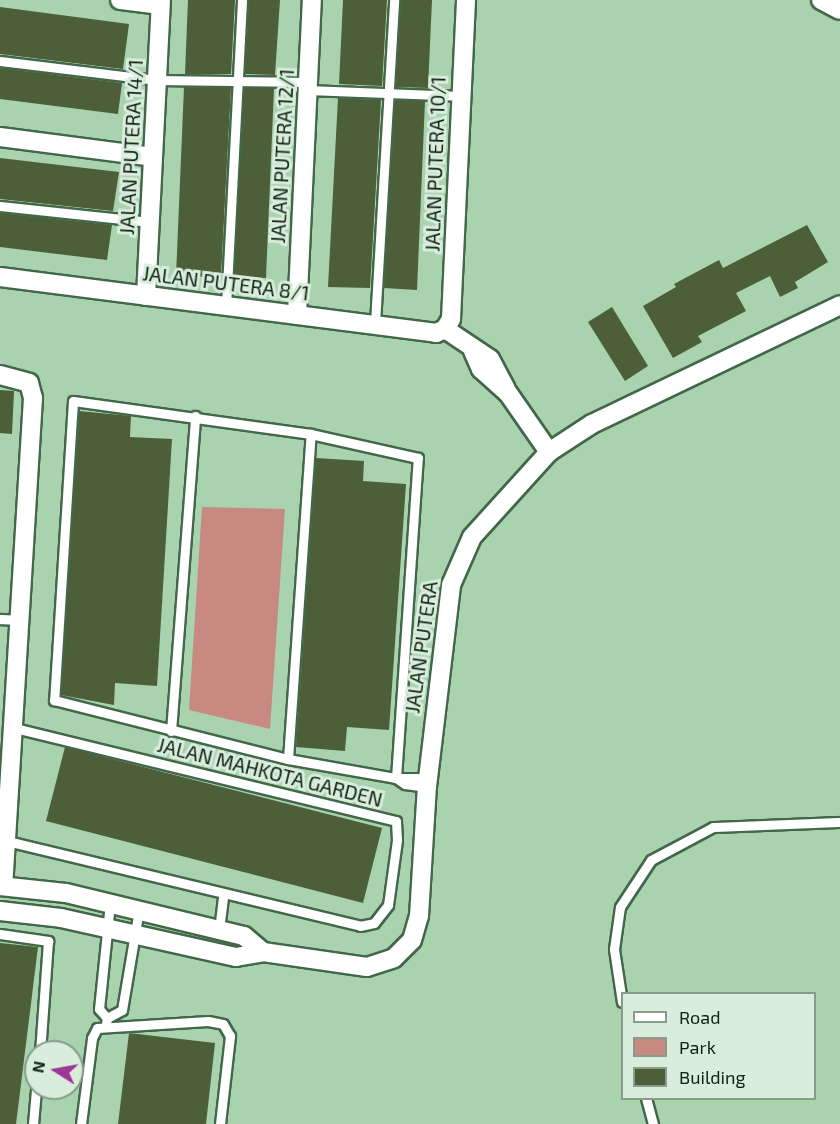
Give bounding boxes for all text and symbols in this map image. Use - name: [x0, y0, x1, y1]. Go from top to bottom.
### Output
- street label: JALAN PUTERA 14/1: [114, 58, 148, 236]
- street label: JALAN PUTERA 12/1: [265, 68, 299, 244]
- street label: JALAN PUTERA 10/1: [420, 76, 450, 252]
- street label: JALAN PUTERA 8/1: [141, 261, 311, 305]
- street label: JALAN PUTERA: [400, 579, 442, 715]
- street label: JALAN MAHKOTA GARDEN: [155, 732, 385, 812]
- legend: [621, 992, 816, 1100]
- text: Road: [679, 1006, 720, 1028]
- text: Park: [679, 1036, 716, 1058]
- north arrow: [24, 1040, 84, 1100]
- text: N: [27, 1059, 48, 1074]
- text: Building: [679, 1066, 746, 1088]

